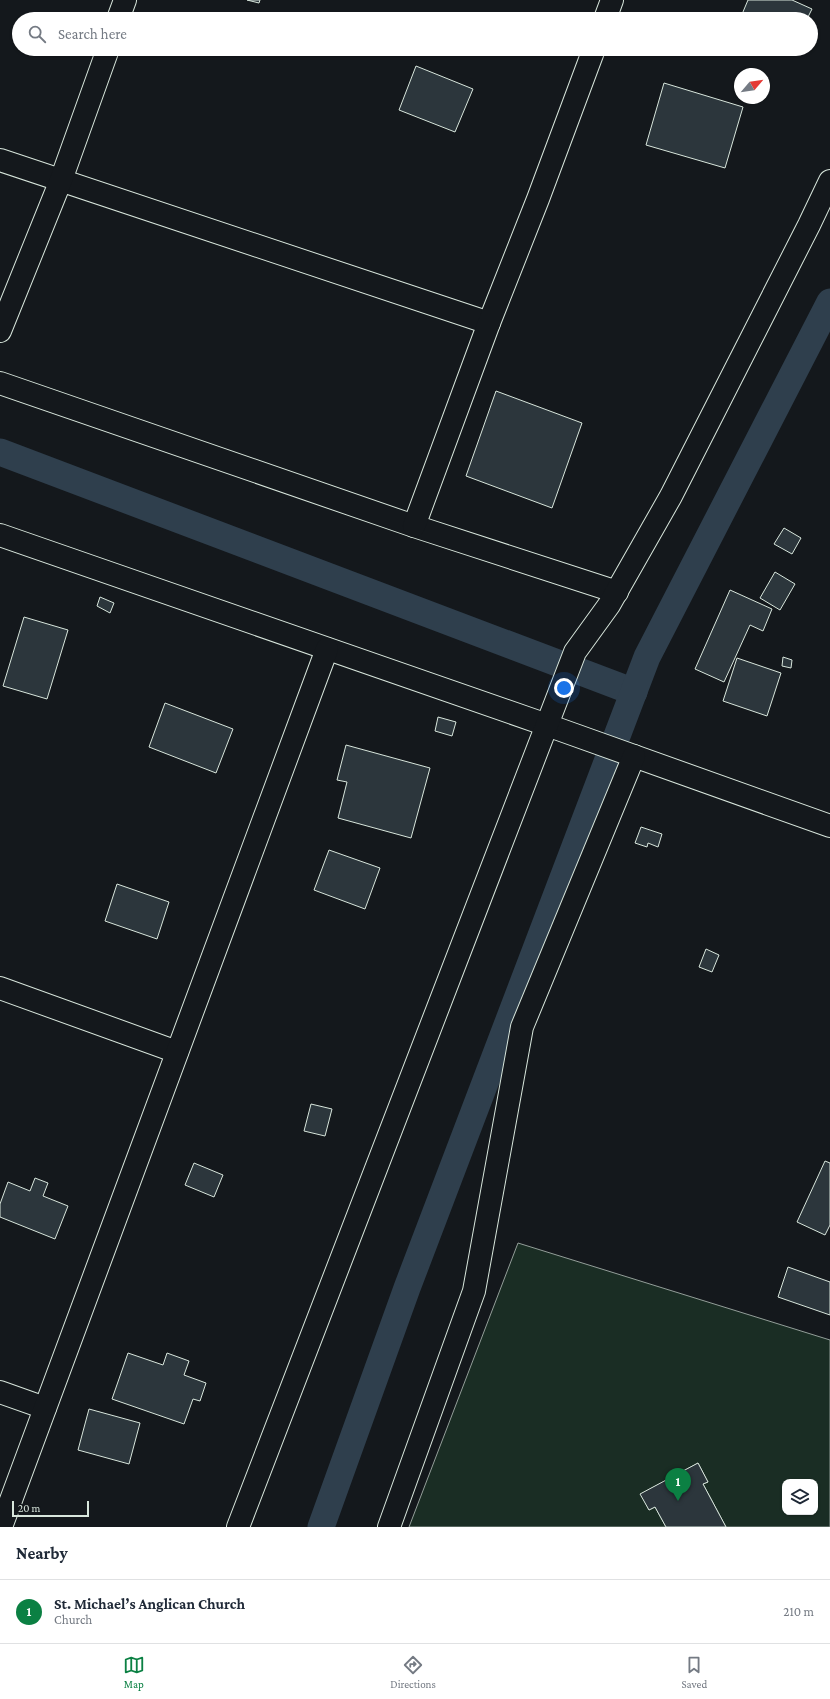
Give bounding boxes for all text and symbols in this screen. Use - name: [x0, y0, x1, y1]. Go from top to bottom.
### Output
- search box: [12, 12, 818, 56]
- icon: search: [26, 23, 48, 45]
- text: Search here: [58, 26, 127, 42]
- north arrow: [734, 68, 770, 104]
- your location: [554, 678, 574, 698]
- pin: 1: [665, 1468, 691, 1501]
- map controls: [782, 1479, 818, 1515]
- button: layers: [782, 1479, 818, 1515]
- scale bar: [12, 1499, 89, 1518]
- text: 20 m: [18, 1502, 40, 1514]
- text: Nearby: [16, 1544, 68, 1563]
- text: St. Michael’s Anglican Church: [54, 1596, 245, 1612]
- text: 1: [27, 1604, 31, 1619]
- text: 210 m: [783, 1604, 814, 1619]
- text: Church: [54, 1612, 92, 1627]
- tab: Map: [123, 1654, 145, 1690]
- tab: Directions: [390, 1654, 436, 1690]
- tab: Saved: [681, 1654, 707, 1690]

